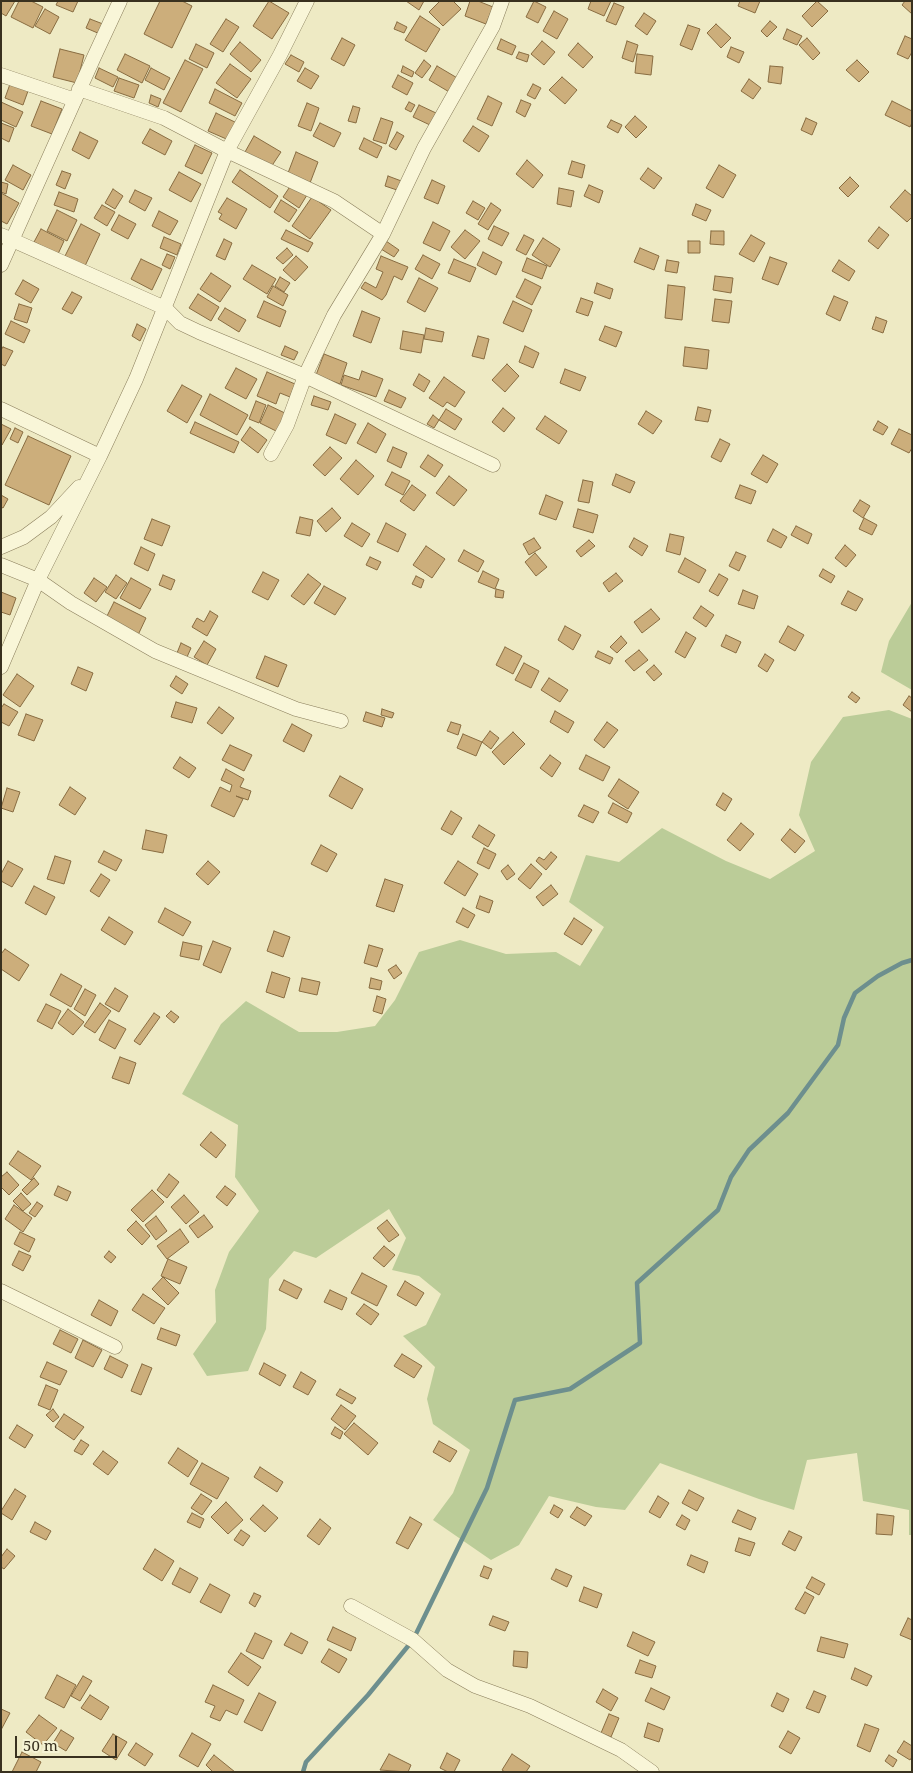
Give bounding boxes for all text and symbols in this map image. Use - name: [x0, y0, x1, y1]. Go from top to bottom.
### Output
- scale bar: [18, 1726, 120, 1758]
- text: 50 m: [23, 1735, 58, 1755]

